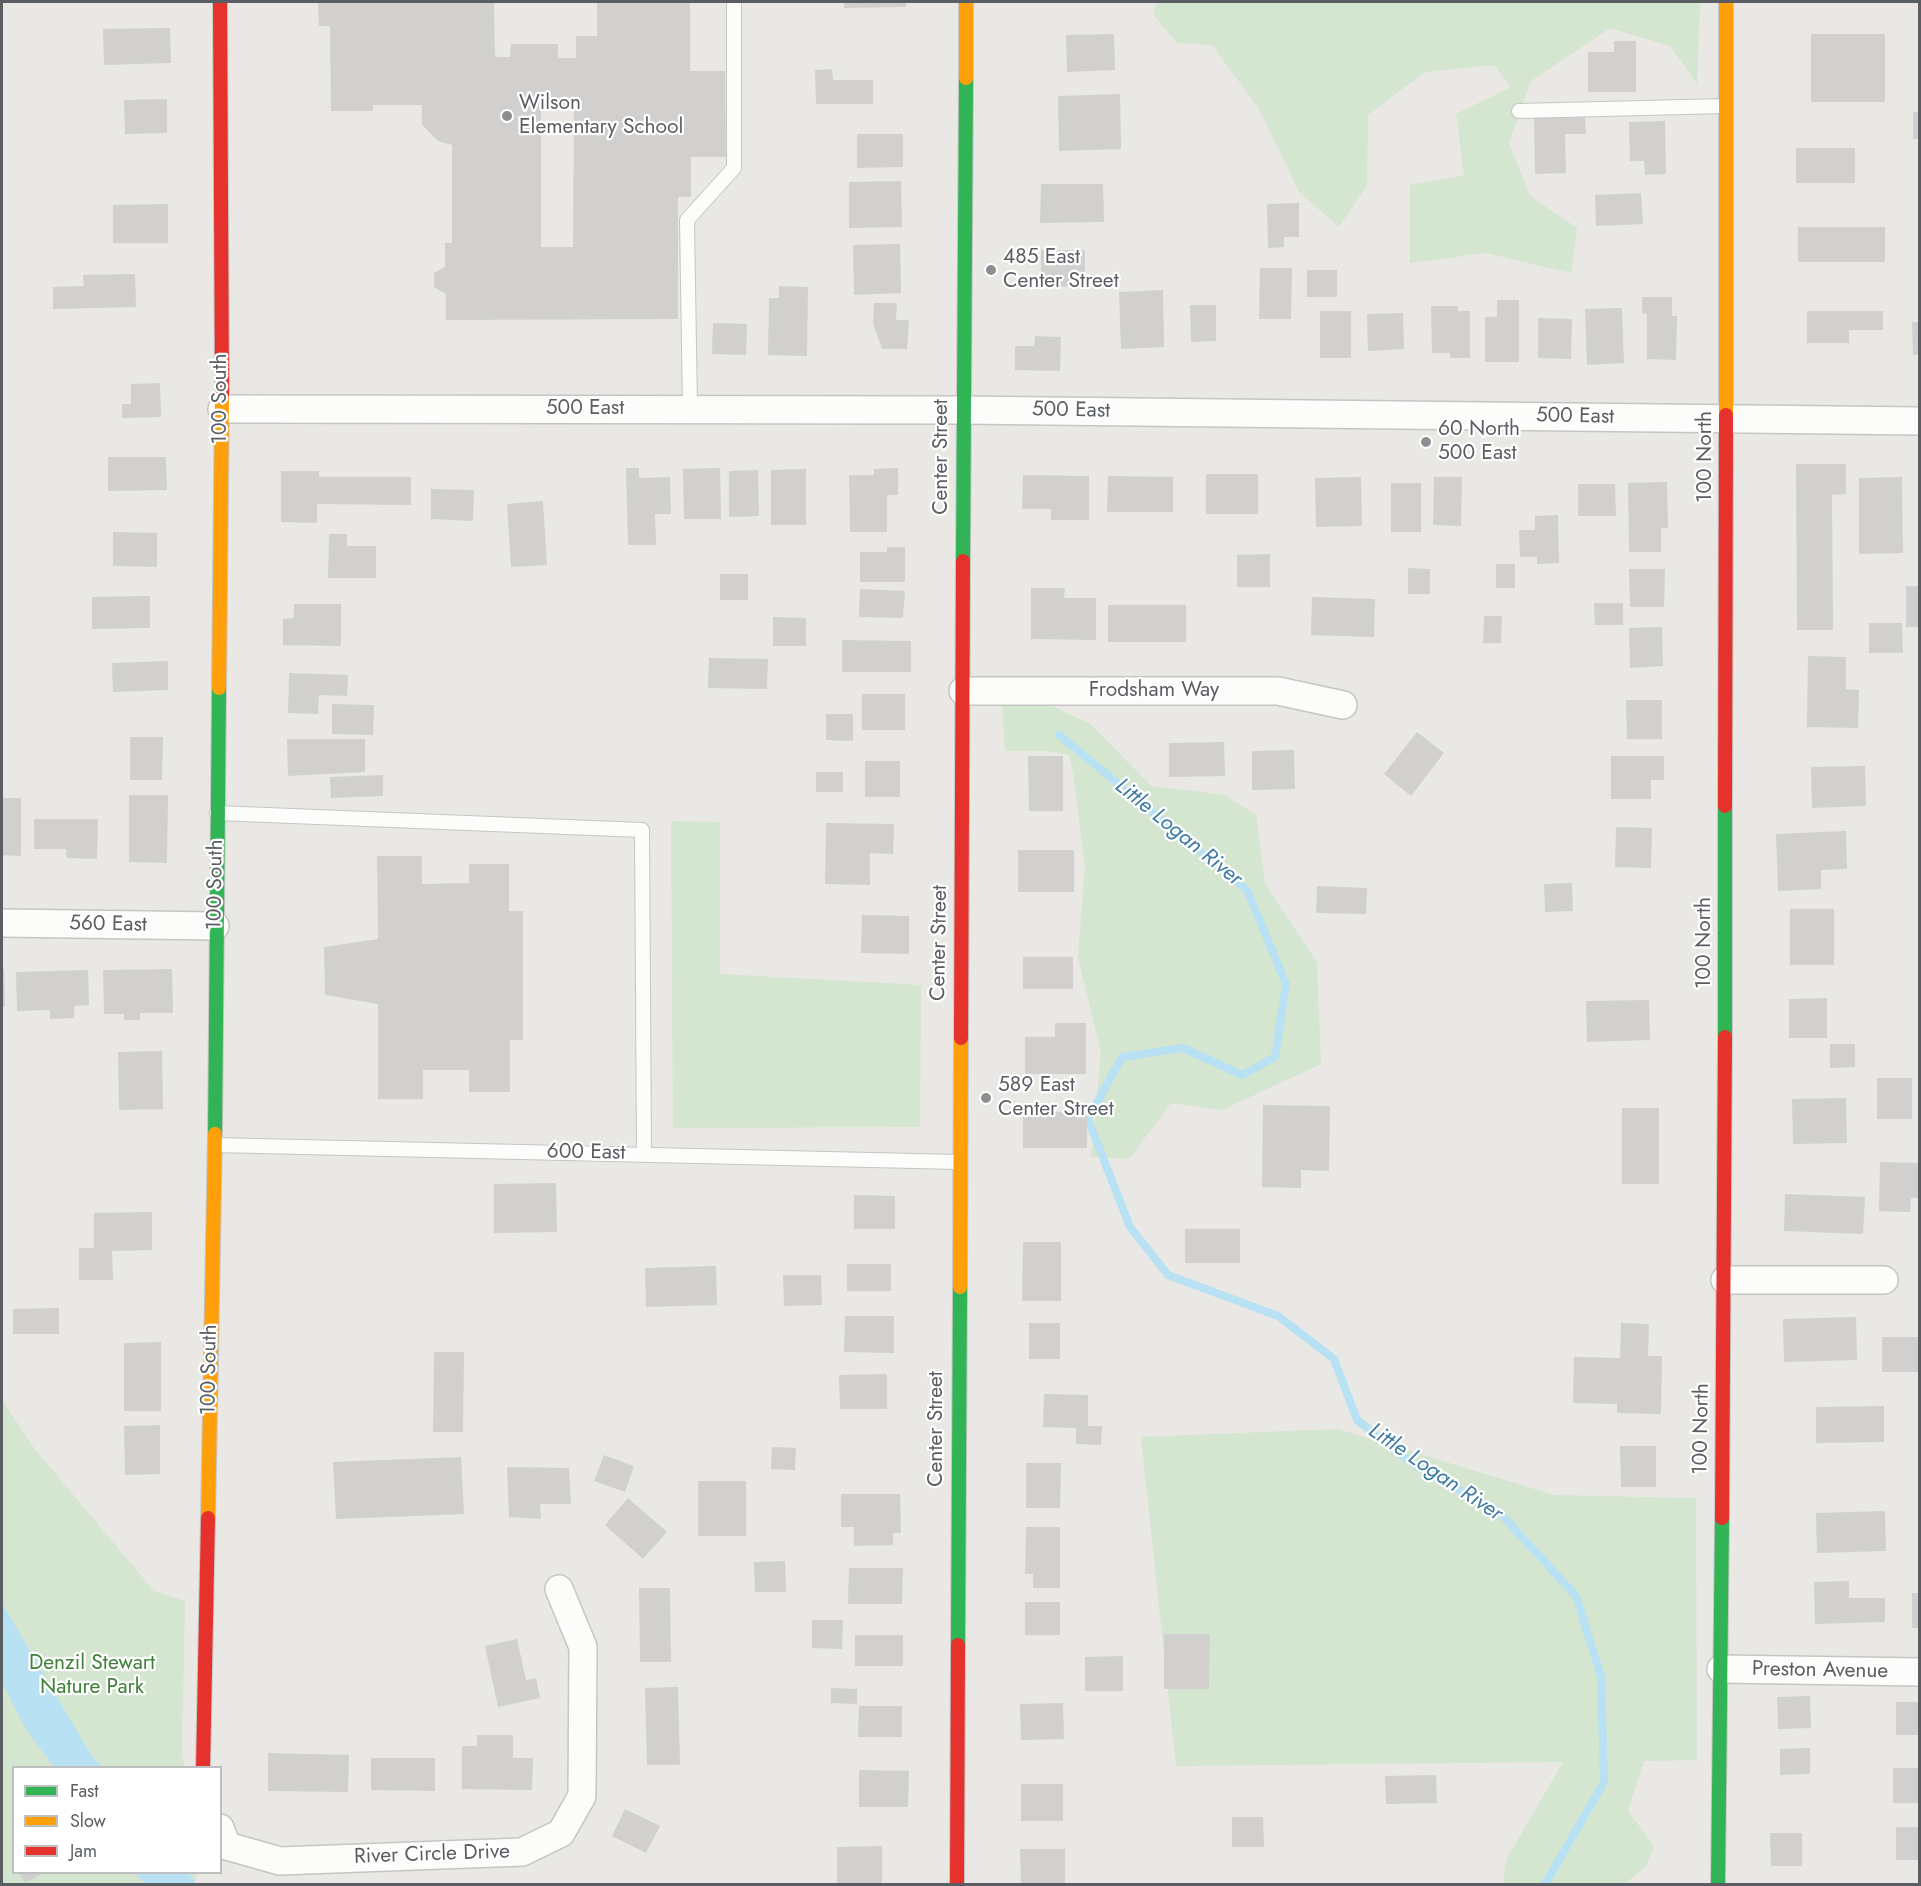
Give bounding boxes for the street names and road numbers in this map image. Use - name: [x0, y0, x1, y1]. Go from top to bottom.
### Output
- street label: 100 South: [208, 353, 234, 445]
- street label: 500 East: [546, 396, 624, 422]
- street label: 500 East: [1032, 398, 1110, 424]
- street label: Center Street: [929, 399, 955, 515]
- street label: 500 East: [1536, 404, 1614, 430]
- street label: 100 North: [1693, 411, 1719, 503]
- street label: Frodsham Way: [1089, 678, 1219, 704]
- street label: 100 South: [203, 839, 229, 931]
- street label: Center Street: [926, 885, 954, 1001]
- street label: 100 North: [1692, 897, 1718, 989]
- street label: 560 East: [69, 912, 147, 938]
- street label: 600 East: [546, 1140, 626, 1166]
- street label: 100 South: [197, 1324, 223, 1416]
- street label: Center Street: [924, 1371, 950, 1487]
- street label: 100 North: [1689, 1383, 1715, 1475]
- street label: Preston Avenue: [1752, 1657, 1888, 1685]
- street label: River Circle Drive: [354, 1840, 510, 1870]

